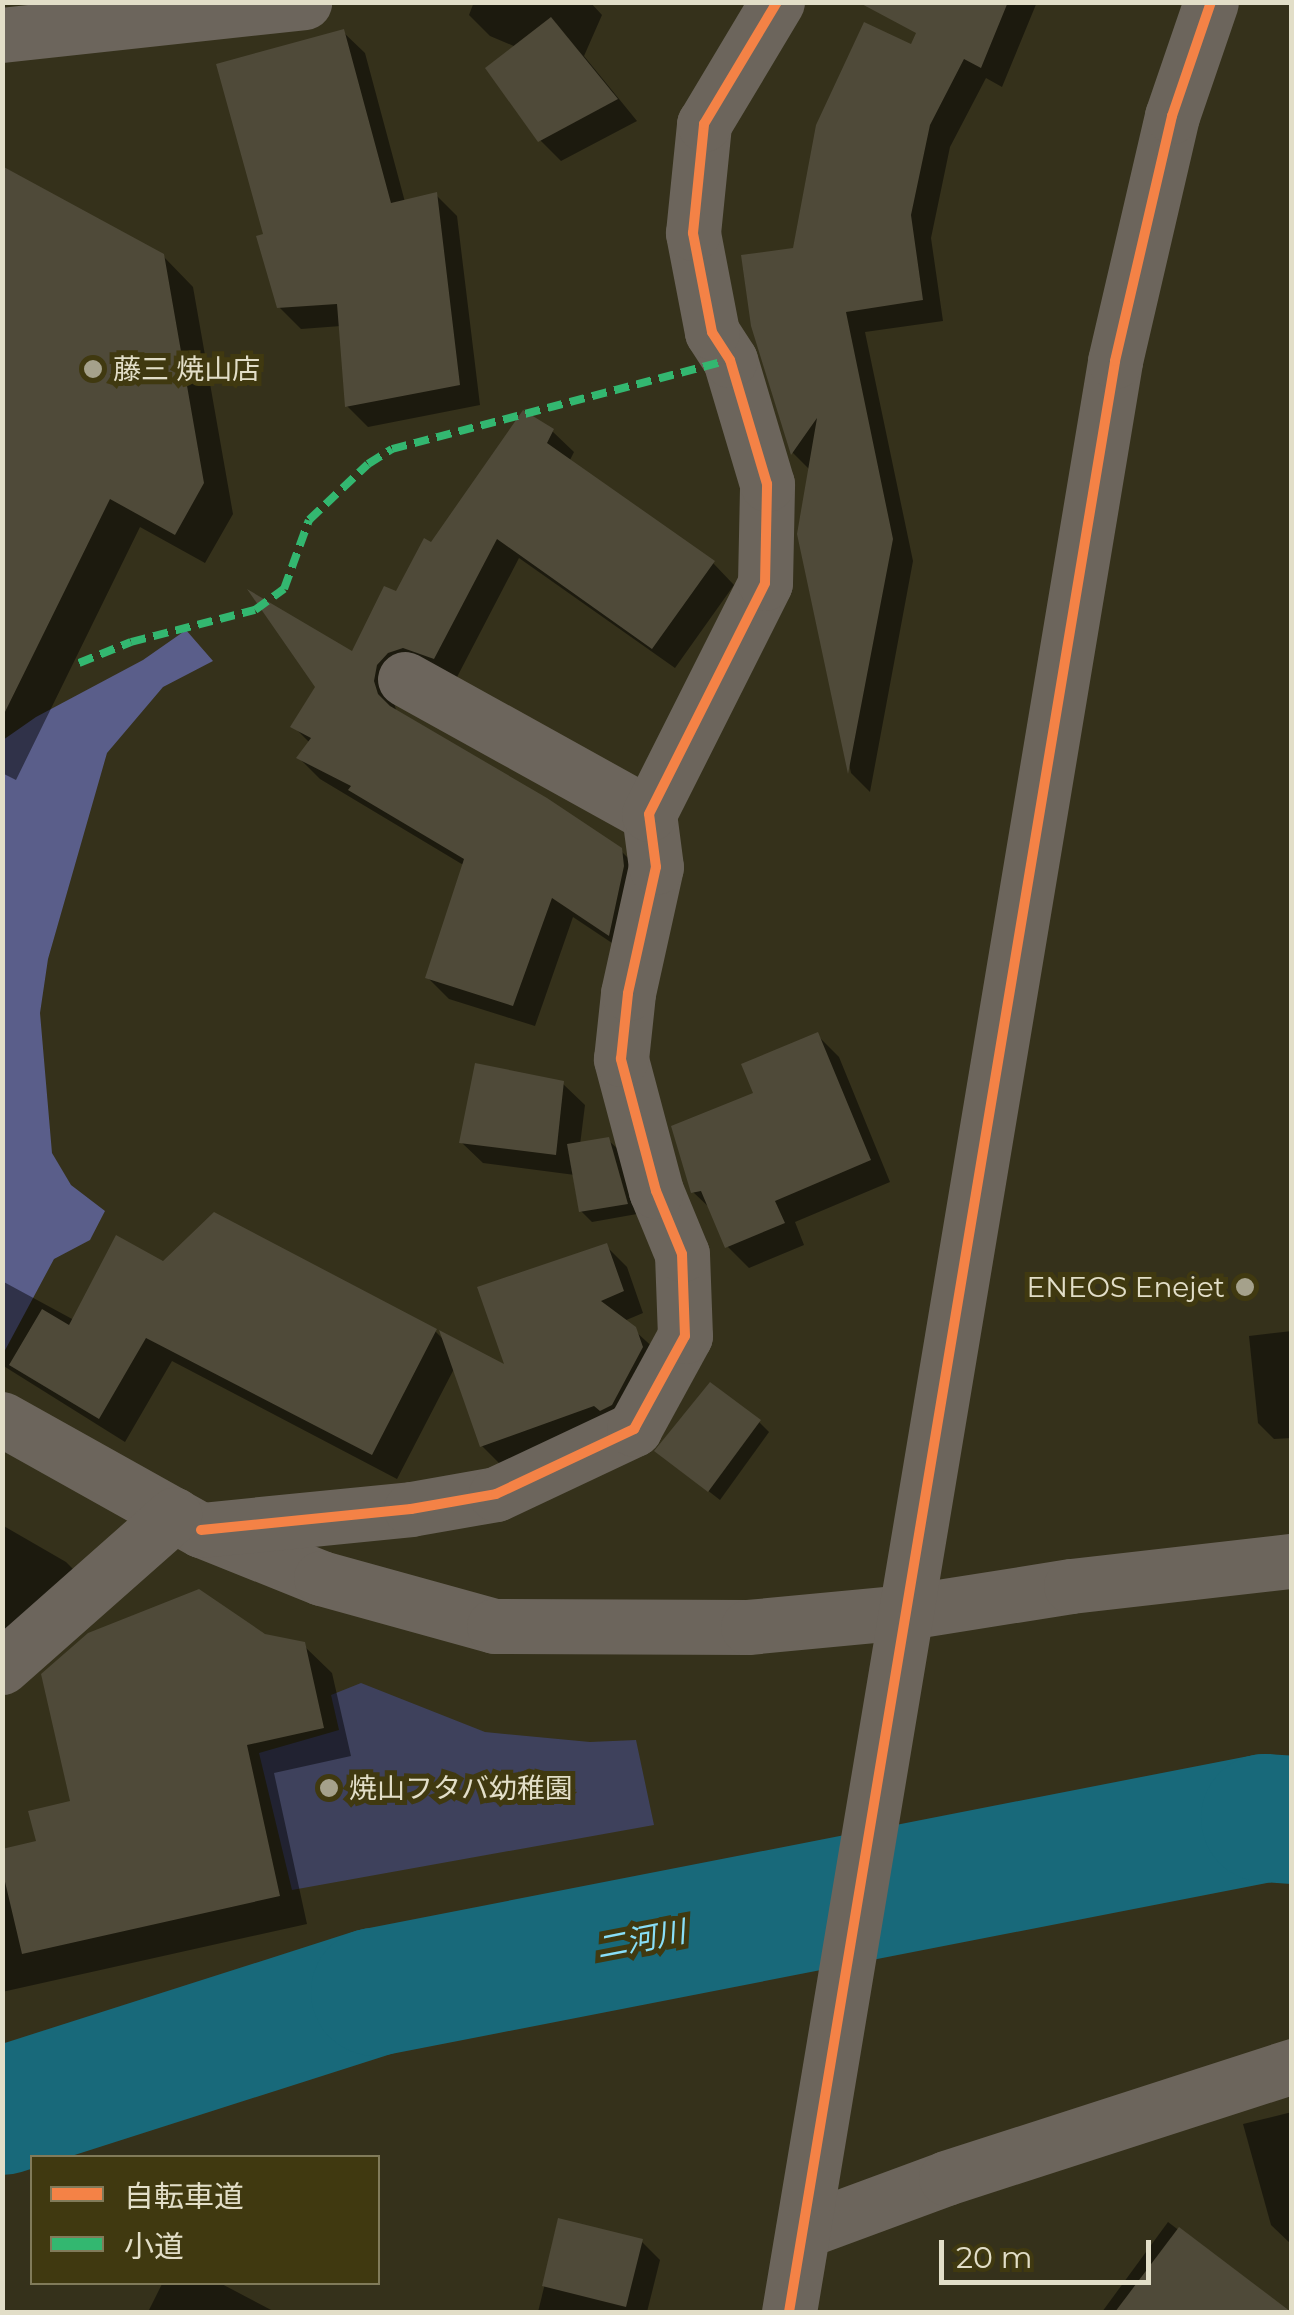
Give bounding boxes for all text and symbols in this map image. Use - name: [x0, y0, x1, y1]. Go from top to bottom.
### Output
- place label: 藤三 焼山店: [113, 352, 260, 386]
- marker: 藤三 焼山店: [82, 358, 104, 380]
- place label: ENEOS Enejet: [1026, 1270, 1225, 1304]
- marker: ENEOS Enejet: [1234, 1276, 1256, 1298]
- place label: 焼山フタバ幼稚園: [349, 1771, 573, 1805]
- marker: 焼山フタバ幼稚園: [318, 1777, 340, 1799]
- water label: 二河川: [593, 1914, 689, 1966]
- legend: [30, 2155, 380, 2285]
- text: 自転車道: [124, 2178, 244, 2215]
- scale bar: [944, 2220, 1156, 2282]
- text: 小道: [124, 2228, 184, 2265]
- text: 20 m: [956, 2239, 1033, 2276]

